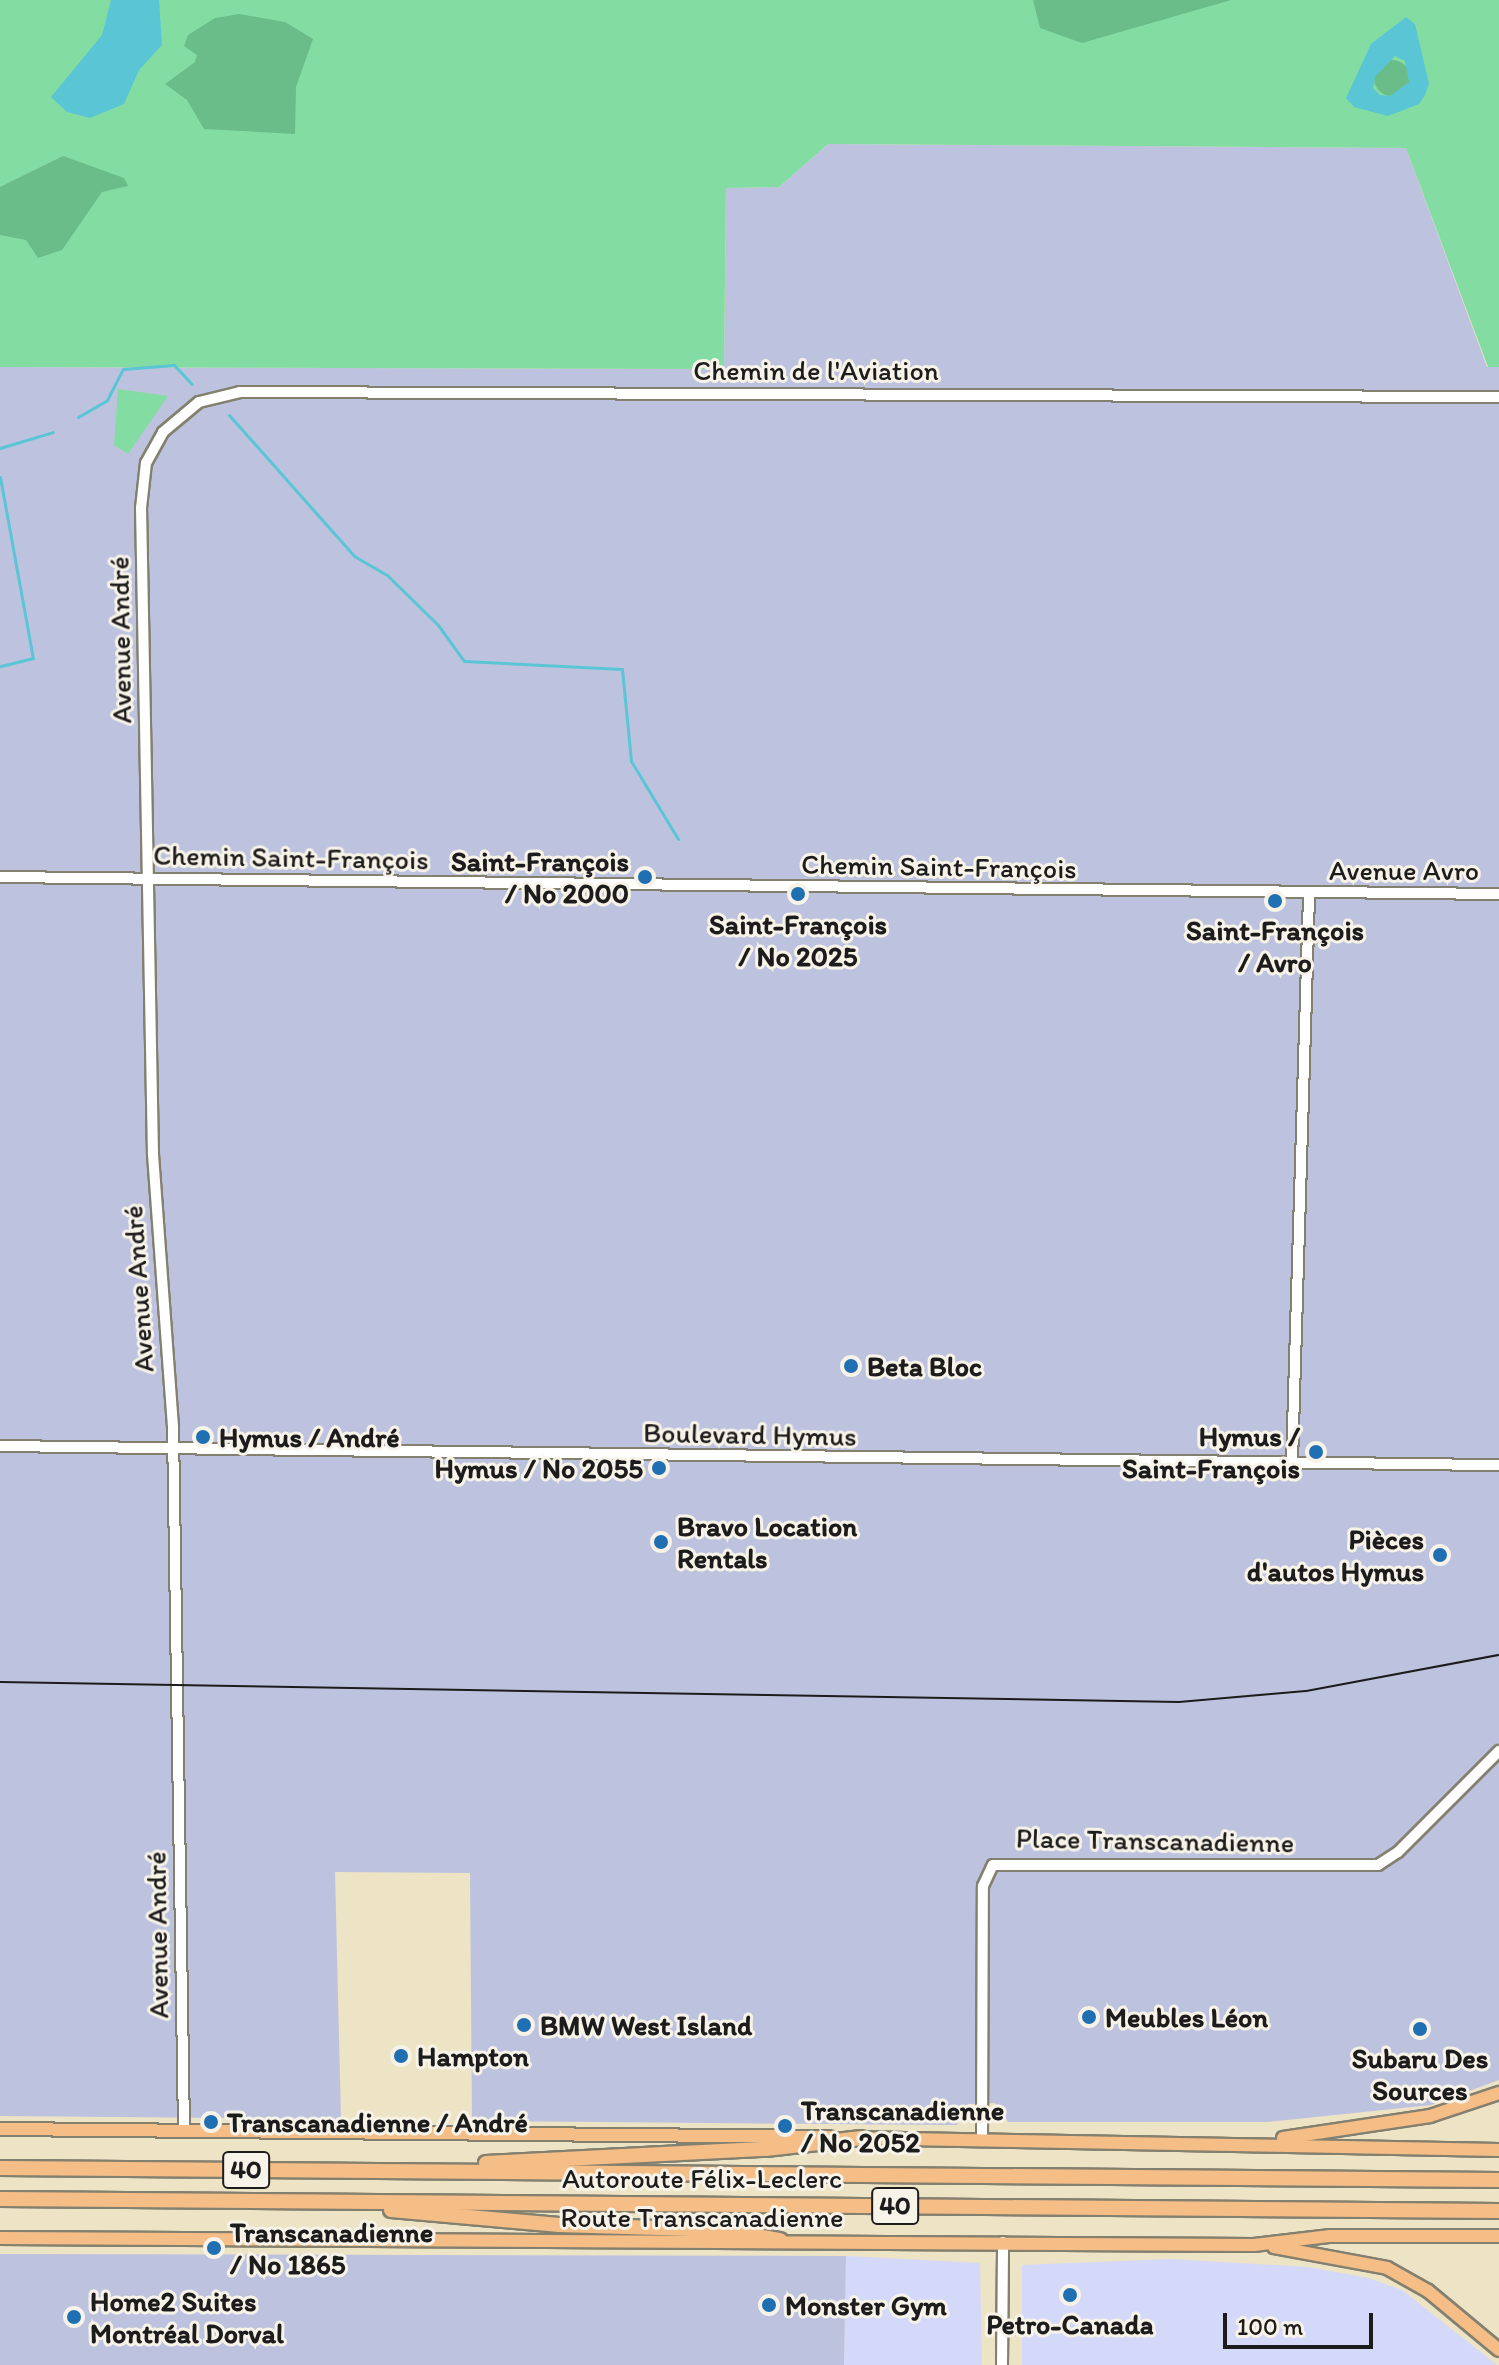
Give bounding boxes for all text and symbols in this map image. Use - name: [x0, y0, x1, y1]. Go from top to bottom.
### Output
- street label: Chemin de l'Aviation: [693, 353, 939, 387]
- street label: Avenue André: [102, 556, 138, 724]
- street label: Chemin Saint-François: [153, 838, 429, 876]
- place label: Saint-François / No 2000: [451, 844, 629, 910]
- street label: Chemin Saint-François: [801, 847, 1077, 885]
- street label: Avenue Avro: [1329, 853, 1479, 887]
- marker: Saint-François / No 2000: [636, 868, 654, 886]
- marker: Saint-François / No 2025: [789, 885, 807, 903]
- marker: Saint-François / Avro: [1266, 892, 1284, 910]
- place label: Saint-François / No 2025: [709, 907, 887, 973]
- place label: Saint-François / Avro: [1186, 913, 1364, 979]
- street label: Avenue André: [115, 1205, 161, 1373]
- place label: Beta Bloc: [867, 1349, 982, 1383]
- marker: Beta Bloc: [842, 1357, 860, 1375]
- street label: Boulevard Hymus: [643, 1415, 857, 1453]
- place label: Hymus / Saint-François: [1122, 1419, 1300, 1485]
- place label: Hymus / André: [219, 1420, 400, 1454]
- marker: Hymus / André: [194, 1428, 212, 1446]
- marker: Hymus / Saint-François: [1307, 1443, 1325, 1461]
- place label: Hymus / No 2055: [435, 1451, 643, 1485]
- marker: Hymus / No 2055: [650, 1459, 668, 1477]
- place label: Bravo Location Rentals: [677, 1509, 857, 1575]
- place label: Pièces d'autos Hymus: [1247, 1522, 1424, 1588]
- marker: Bravo Location Rentals: [652, 1533, 670, 1551]
- marker: Pièces d'autos Hymus: [1431, 1546, 1449, 1564]
- street label: Place Transcanadienne: [1018, 1821, 1292, 1859]
- street label: Avenue André: [139, 1851, 175, 2019]
- place label: Meubles Léon: [1105, 2000, 1268, 2034]
- place label: BMW West Island: [540, 2008, 753, 2042]
- marker: Meubles Léon: [1080, 2008, 1098, 2026]
- marker: BMW West Island: [515, 2016, 533, 2034]
- marker: Subaru Des Sources: [1411, 2020, 1429, 2038]
- place label: Hampton: [417, 2039, 529, 2073]
- place label: Subaru Des Sources: [1352, 2041, 1488, 2107]
- marker: Hampton: [392, 2047, 410, 2065]
- place label: Transcanadienne / No 2052: [801, 2093, 1004, 2159]
- place label: Transcanadienne / André: [227, 2105, 528, 2139]
- marker: Transcanadienne / André: [202, 2113, 220, 2131]
- marker: Transcanadienne / No 2052: [776, 2117, 794, 2135]
- road number: 40: [222, 2148, 270, 2192]
- street label: Autoroute Félix-Leclerc: [562, 2161, 842, 2195]
- road number: 40: [871, 2184, 919, 2228]
- street label: Route Transcanadienne: [562, 2200, 842, 2234]
- place label: Transcanadienne / No 1865: [230, 2215, 433, 2281]
- marker: Transcanadienne / No 1865: [205, 2239, 223, 2257]
- place label: Home2 Suites Montréal Dorval: [90, 2284, 284, 2350]
- marker: Petro-Canada: [1061, 2286, 1079, 2304]
- place label: Monster Gym: [785, 2288, 946, 2322]
- marker: Monster Gym: [760, 2296, 778, 2314]
- scale bar: [1227, 2297, 1377, 2347]
- place label: Petro-Canada: [986, 2307, 1154, 2341]
- marker: Home2 Suites Montréal Dorval: [65, 2308, 83, 2326]
- text: 100 m: [1237, 2312, 1303, 2341]

